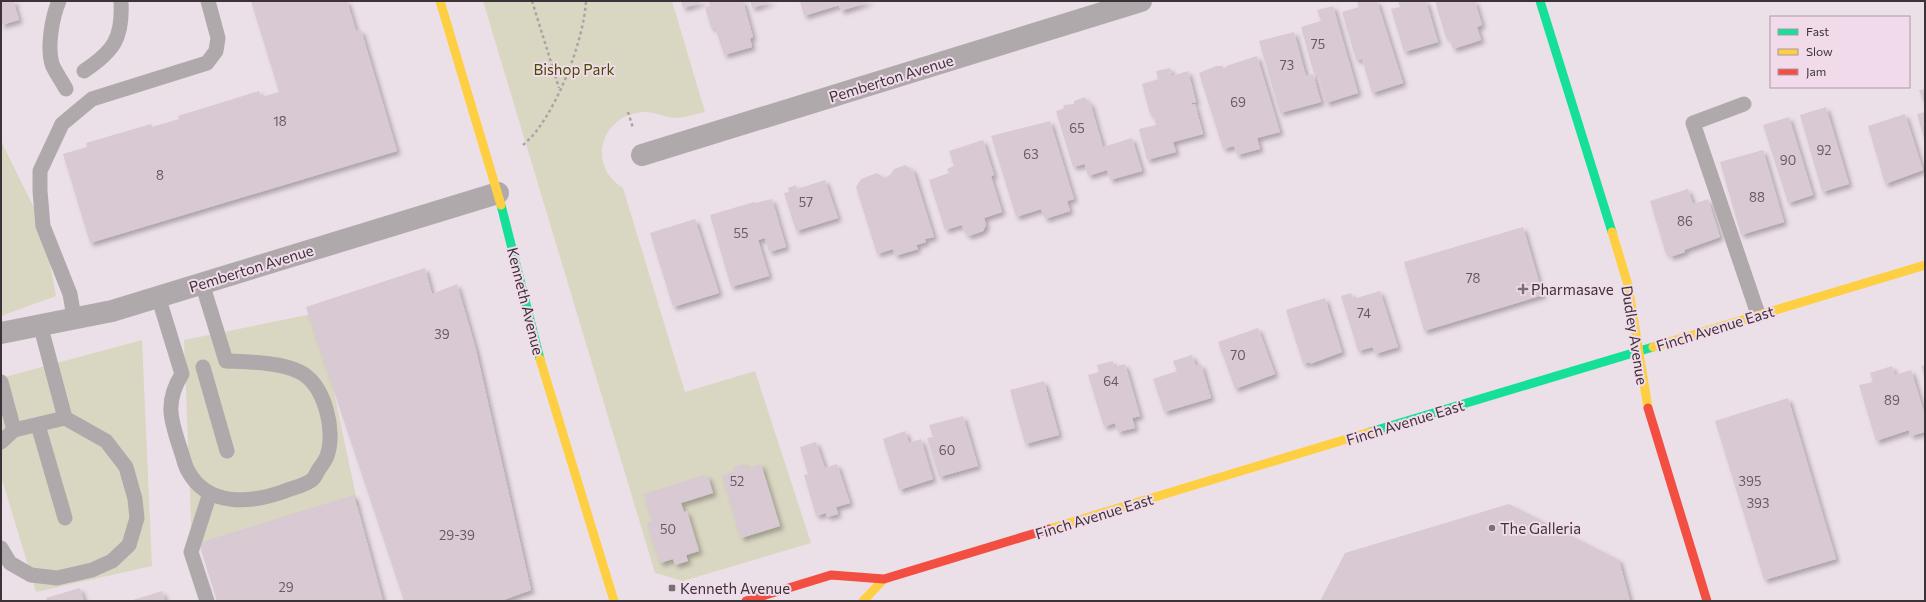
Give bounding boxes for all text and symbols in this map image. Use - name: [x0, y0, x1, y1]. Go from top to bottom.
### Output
- legend: [1770, 16, 1910, 88]
- text: Fast: [1806, 24, 1829, 38]
- house number: 75: [1311, 36, 1325, 52]
- text: Slow: [1806, 44, 1833, 58]
- street label: Pemberton Avenue: [826, 50, 956, 106]
- house number: 73: [1280, 57, 1294, 73]
- park label: Bishop Park: [533, 60, 615, 78]
- text: Jam: [1806, 64, 1826, 79]
- house number: 69: [1230, 94, 1246, 110]
- house number: 18: [273, 113, 287, 129]
- house number: 65: [1069, 120, 1085, 136]
- house number: 92: [1816, 142, 1832, 158]
- house number: 63: [1023, 146, 1039, 162]
- house number: 90: [1780, 152, 1796, 168]
- house number: 8: [156, 167, 164, 183]
- house number: 88: [1749, 189, 1765, 205]
- house number: 57: [799, 194, 813, 210]
- house number: 86: [1677, 213, 1693, 229]
- house number: 55: [734, 225, 748, 241]
- street label: Pemberton Avenue: [186, 240, 316, 296]
- street label: Kenneth Avenue: [504, 245, 548, 357]
- house number: 78: [1466, 270, 1480, 286]
- place label: Pharmasave: [1531, 280, 1614, 298]
- marker: Pharmasave: [1518, 284, 1528, 294]
- street label: Dudley Avenue: [1618, 284, 1652, 386]
- street label: Finch Avenue East: [1654, 301, 1776, 355]
- house number: 74: [1357, 305, 1371, 321]
- house number: 39: [434, 326, 450, 342]
- house number: 70: [1230, 347, 1246, 363]
- house number: 64: [1103, 373, 1119, 389]
- house number: 89: [1884, 392, 1900, 408]
- street label: Finch Avenue East: [1344, 395, 1466, 449]
- house number: 60: [939, 442, 955, 458]
- house number: 52: [730, 473, 744, 489]
- house number: 395: [1739, 473, 1761, 489]
- street label: Finch Avenue East: [1033, 489, 1155, 543]
- house number: 393: [1747, 495, 1769, 511]
- place label: The Galleria: [1500, 519, 1581, 537]
- house number: 50: [660, 521, 676, 537]
- marker: The Galleria: [1487, 523, 1497, 533]
- house number: 29-39: [439, 527, 475, 543]
- house number: 29: [278, 579, 294, 595]
- place label: Kenneth Avenue: [680, 579, 790, 597]
- marker: Kenneth Avenue: [667, 583, 677, 593]

